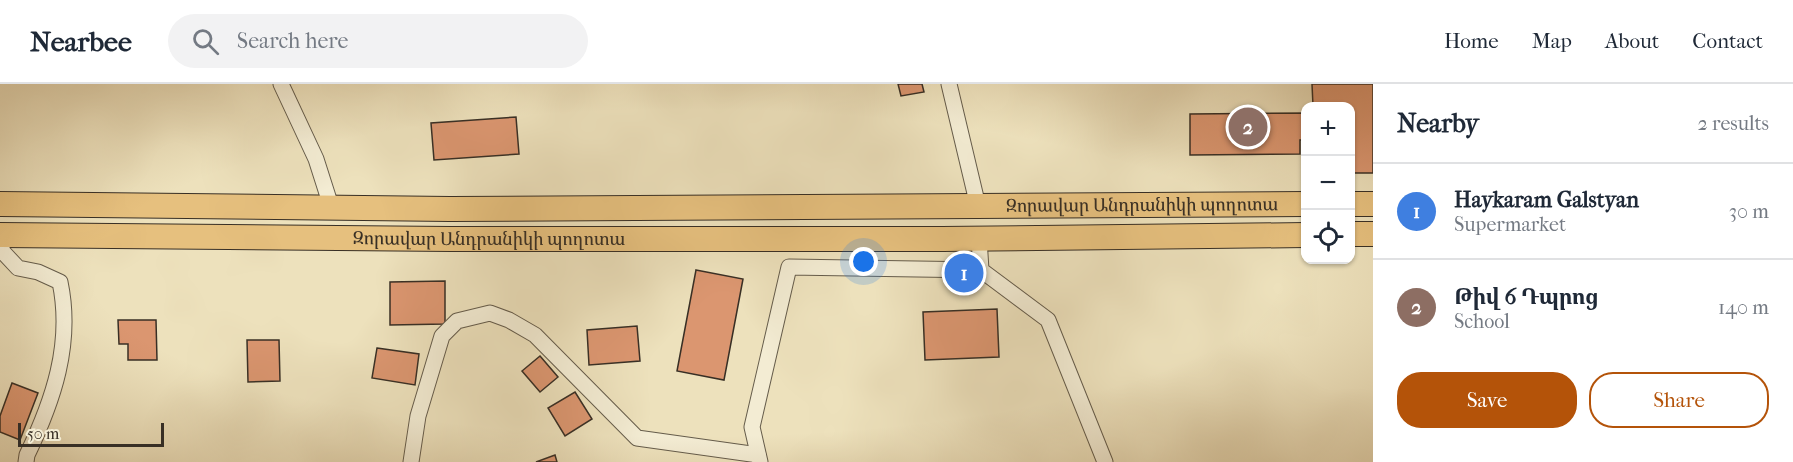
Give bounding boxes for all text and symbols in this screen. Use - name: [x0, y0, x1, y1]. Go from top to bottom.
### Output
- search box: [168, 14, 588, 68]
- text: Nearbee: [30, 25, 132, 58]
- icon: search: [189, 25, 222, 58]
- text: Search here: [237, 28, 348, 54]
- text: Home: [1444, 29, 1499, 53]
- text: Map: [1532, 29, 1572, 53]
- text: About: [1605, 29, 1659, 53]
- text: Contact: [1692, 29, 1763, 53]
- map controls: [1301, 102, 1355, 264]
- button: +: [1301, 102, 1355, 156]
- pin: 2: [1228, 104, 1268, 150]
- text: Nearby: [1397, 108, 1479, 139]
- text: 2 results: [1698, 112, 1769, 135]
- button: −: [1301, 156, 1355, 210]
- text: Haykaram Galstyan: [1454, 187, 1639, 213]
- street label: Զորավար Անդրանիկի պողոտա: [1006, 194, 1278, 217]
- text: 1: [1413, 200, 1420, 223]
- text: 30 m: [1729, 200, 1769, 223]
- button: locate: [1301, 210, 1355, 264]
- text: Supermarket: [1454, 213, 1566, 236]
- street label: Զորավար Անդրանիկի պողոտա: [353, 228, 625, 250]
- your location: [849, 247, 878, 276]
- pin: 1: [944, 250, 984, 296]
- text: Թիվ 6 Դպրոց: [1454, 284, 1599, 310]
- text: 2: [1411, 296, 1422, 319]
- text: 140 m: [1718, 296, 1769, 319]
- text: School: [1454, 310, 1510, 333]
- button: Save: [1397, 372, 1577, 428]
- button: Share: [1589, 372, 1769, 428]
- scale bar: [18, 420, 164, 448]
- text: 50 m: [27, 424, 59, 443]

